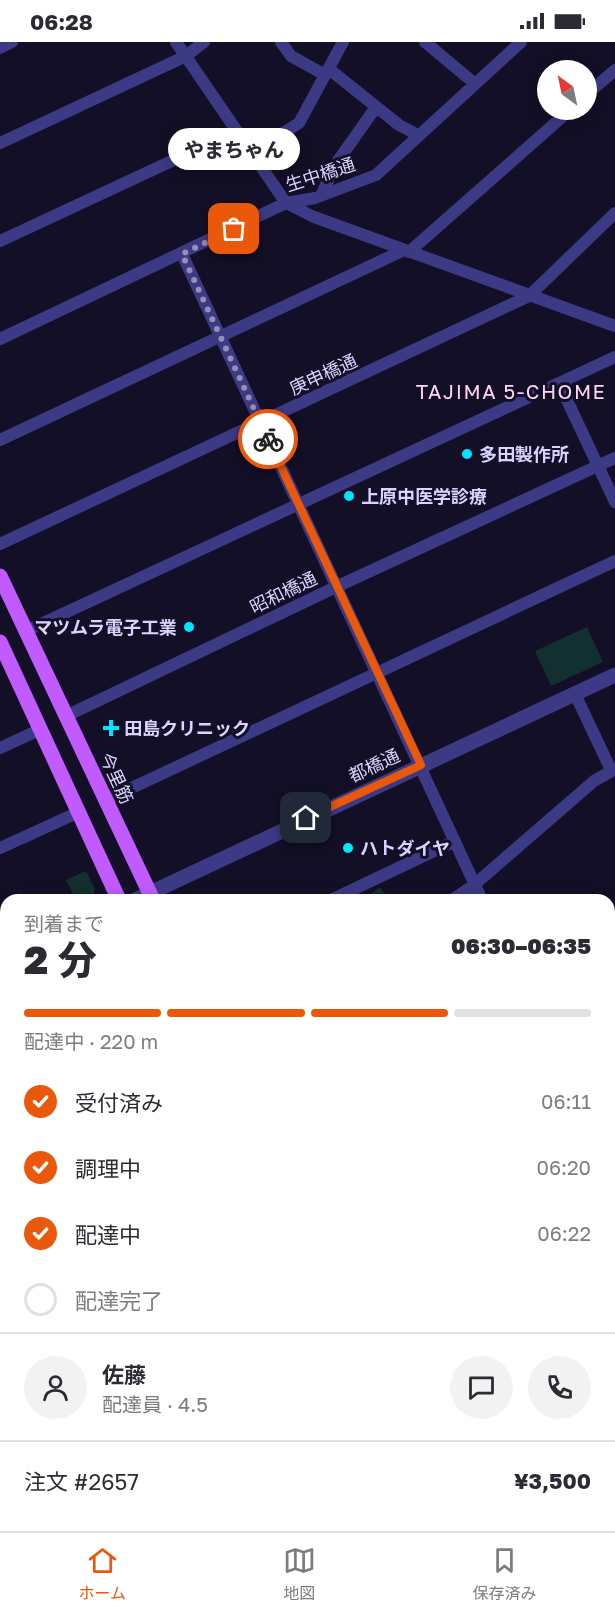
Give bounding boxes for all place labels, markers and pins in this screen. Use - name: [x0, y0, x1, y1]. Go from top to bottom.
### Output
- callout: やまちゃん: [168, 127, 300, 169]
- pin: [208, 203, 259, 254]
- place label: 多田製作所: [479, 443, 569, 465]
- marker: 多田製作所: [460, 447, 474, 461]
- place label: 上原中医学診療: [361, 485, 487, 507]
- marker: 上原中医学診療: [342, 489, 356, 503]
- place label: マツムラ電子工業: [34, 616, 177, 638]
- marker: マツムラ電子工業: [182, 620, 196, 634]
- place label: 田島クリニック: [124, 717, 250, 739]
- marker: 田島クリニック: [102, 719, 120, 737]
- pin: [280, 792, 331, 843]
- place label: ハトダイヤ: [360, 837, 450, 859]
- marker: ハトダイヤ: [341, 841, 355, 855]

